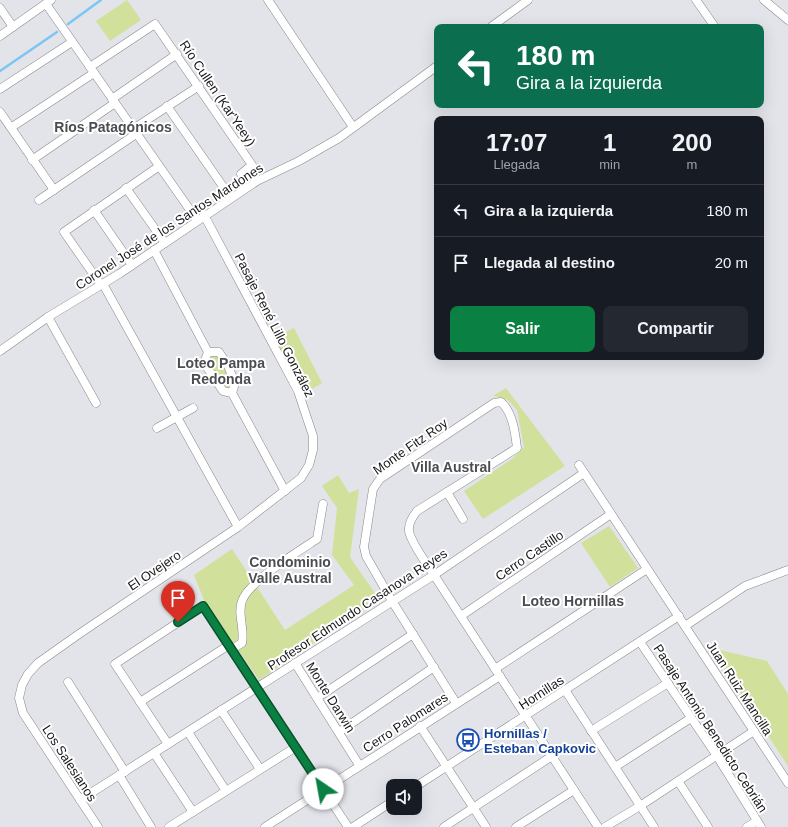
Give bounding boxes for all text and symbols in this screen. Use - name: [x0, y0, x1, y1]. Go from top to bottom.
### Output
- street label: Río Cullen (Kar'Yeey): [177, 38, 259, 149]
- icon: left: [450, 40, 502, 92]
- text: 180 m: [516, 40, 595, 71]
- text: Gira a la izquierda: [516, 73, 662, 93]
- district label: Ríos Patagónicos: [54, 119, 172, 135]
- text: 17:07: [486, 129, 547, 156]
- text: 1: [603, 129, 616, 156]
- text: 200: [672, 129, 712, 156]
- text: Llegada: [493, 157, 540, 172]
- text: min: [599, 157, 620, 172]
- text: m: [687, 157, 697, 172]
- street label: Coronel José de los Santos Mardones: [73, 160, 266, 293]
- icon: left: [450, 200, 472, 222]
- text: Gira a la izquierda: [484, 202, 613, 219]
- text: 180 m: [706, 202, 748, 219]
- street label: Pasaje René Lillo González: [232, 251, 317, 400]
- icon: arrive: [450, 252, 472, 274]
- text: Llegada al destino: [484, 254, 615, 271]
- text: 20 m: [715, 254, 748, 271]
- button: Salir: [450, 306, 595, 352]
- button: Compartir: [603, 306, 748, 352]
- district label: Loteo Pampa Redonda: [177, 355, 265, 387]
- street label: Monte Fitz Roy: [370, 415, 451, 478]
- district label: Villa Austral: [411, 459, 491, 475]
- street label: Cerro Castillo: [492, 527, 566, 584]
- street label: Profesor Edmundo Casanova Reyes: [265, 545, 450, 673]
- street label: El Ovejero: [125, 547, 184, 594]
- district label: Condominio Valle Austral: [248, 554, 332, 586]
- pin: [161, 581, 195, 622]
- icon: arrive: [167, 587, 189, 609]
- district label: Loteo Hornillas: [522, 593, 624, 609]
- street label: Juan Ruiz Mancilla: [704, 638, 776, 739]
- street label: Pasaje Antonio Benedicto Cebrián: [651, 641, 771, 815]
- street label: Monte Darwin: [303, 659, 358, 735]
- street label: Hornillas: [516, 672, 567, 712]
- street label: Cerro Palomares: [360, 689, 451, 755]
- street label: Los Salesianos: [39, 722, 100, 805]
- place label: Hornillas / Esteban Capkovic: [484, 726, 596, 756]
- bus stop icon: Hornillas / Esteban Capkovic: [455, 727, 481, 753]
- position arrow: [302, 768, 344, 810]
- map controls: [386, 779, 422, 815]
- button: sound: [386, 779, 422, 815]

